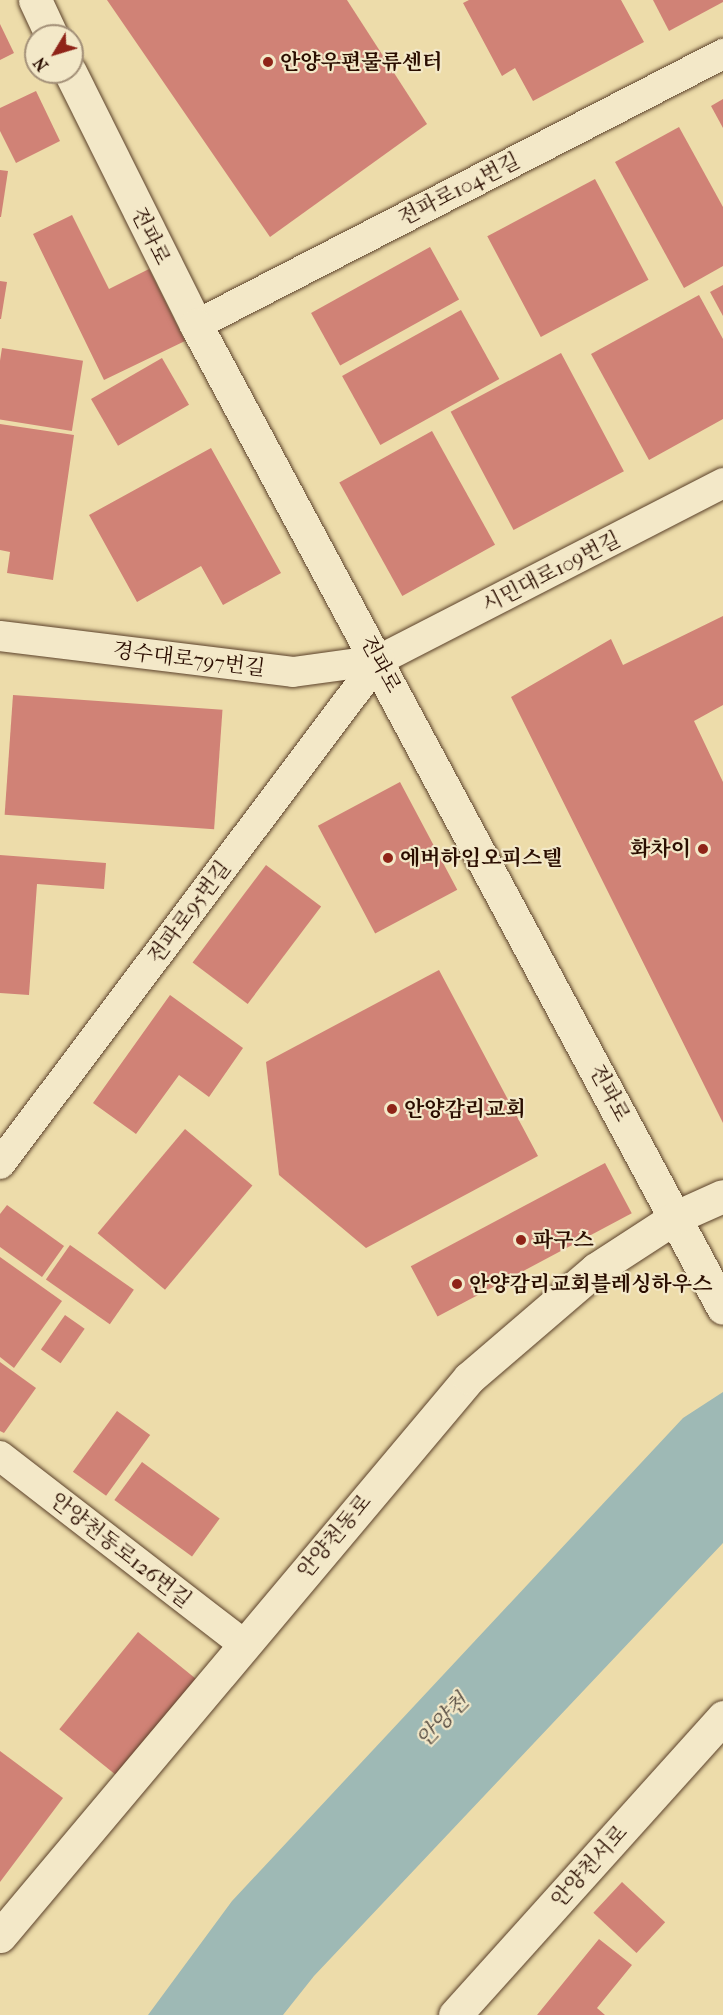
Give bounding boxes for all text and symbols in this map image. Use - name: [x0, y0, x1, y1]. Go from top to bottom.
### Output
- north arrow: [24, 24, 84, 84]
- place label: 안양우편물류센터: [280, 49, 442, 75]
- text: N: [30, 54, 52, 75]
- marker: 안양우편물류센터: [261, 55, 275, 69]
- street label: 전파로104번길: [394, 148, 524, 230]
- street label: 전파로: [126, 203, 176, 269]
- street label: 시민대로109번길: [478, 526, 624, 618]
- street label: 전파로: [356, 631, 406, 697]
- street label: 경수대로797번길: [112, 637, 266, 681]
- place label: 화차이: [630, 836, 691, 862]
- marker: 화차이: [696, 842, 710, 856]
- place label: 에버하임오피스텔: [400, 845, 562, 871]
- marker: 에버하임오피스텔: [381, 851, 395, 865]
- street label: 전파로95번길: [142, 856, 236, 968]
- street label: 전파로: [585, 1060, 635, 1126]
- place label: 안양감리교회: [404, 1096, 526, 1122]
- marker: 안양감리교회: [385, 1102, 399, 1116]
- place label: 파구스: [533, 1227, 594, 1253]
- marker: 파구스: [514, 1233, 528, 1247]
- place label: 안양감리교회블레싱하우스: [469, 1271, 712, 1297]
- marker: 안양감리교회블레싱하우스: [450, 1277, 464, 1291]
- street label: 안양천동로126번길: [46, 1487, 196, 1613]
- street label: 안양천동로: [292, 1489, 376, 1583]
- water label: 안양천: [411, 1689, 475, 1753]
- street label: 안양천서로: [546, 1820, 632, 1912]

